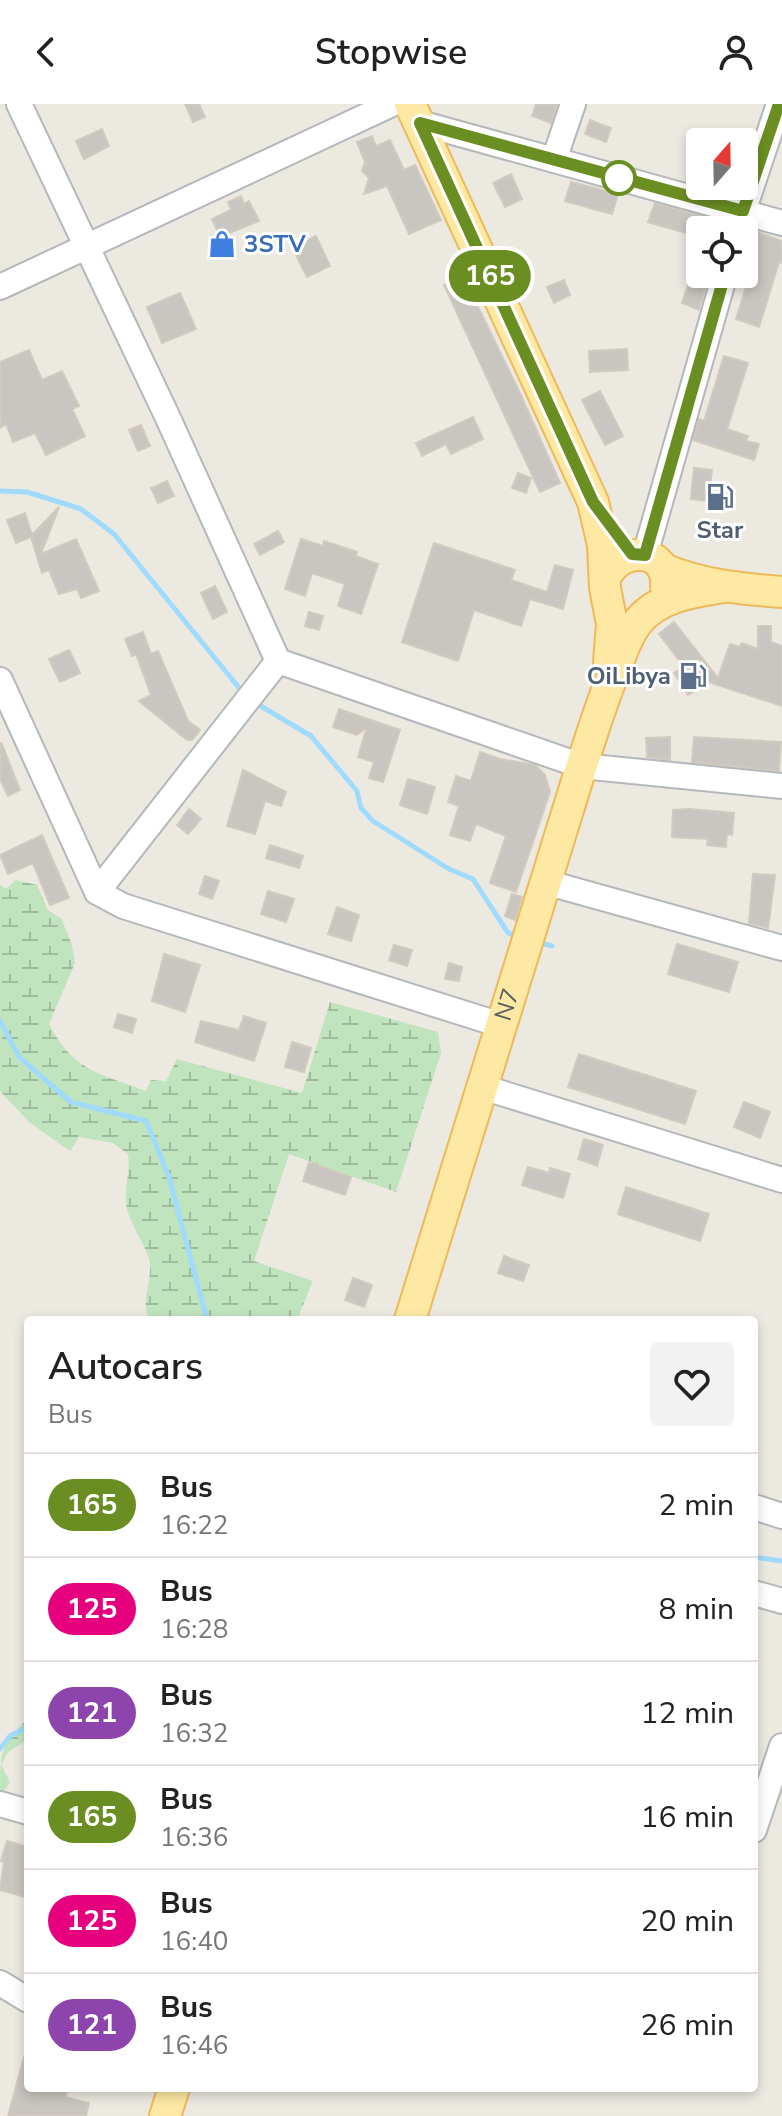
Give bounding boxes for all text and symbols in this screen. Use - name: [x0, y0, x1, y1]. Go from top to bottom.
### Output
- text: Stopwise: [315, 28, 467, 77]
- icon: back: [24, 30, 68, 74]
- icon: person: [714, 30, 758, 74]
- north arrow: [686, 128, 758, 200]
- map controls: [686, 128, 758, 288]
- unlabelled marker: [602, 161, 636, 195]
- button: locate: [686, 216, 758, 288]
- place label: 3STV: [244, 228, 306, 260]
- shop icon: 3STV: [207, 229, 237, 259]
- line badge: 165: [444, 250, 536, 302]
- text: 165: [465, 257, 515, 295]
- fuel station icon: Star: [705, 482, 735, 512]
- place label: Star: [697, 514, 744, 546]
- place label: OiLibya: [587, 660, 671, 692]
- fuel station icon: OiLibya: [678, 661, 708, 691]
- street label: N7: [487, 985, 527, 1025]
- text: Autocars: [48, 1341, 203, 1392]
- button: heart: [650, 1342, 734, 1426]
- text: Bus: [48, 1397, 93, 1432]
- text: Bus: [160, 1467, 213, 1508]
- text: 2 min: [659, 1485, 734, 1526]
- text: 165: [67, 1486, 117, 1524]
- text: 16:22: [160, 1508, 228, 1543]
- text: Bus: [160, 1571, 213, 1612]
- text: 8 min: [659, 1589, 734, 1630]
- text: 125: [67, 1590, 117, 1628]
- text: 16:28: [160, 1612, 228, 1647]
- text: Bus: [160, 1675, 213, 1716]
- text: 12 min: [641, 1693, 734, 1734]
- text: 121: [67, 1694, 117, 1732]
- text: 16:32: [160, 1716, 228, 1751]
- text: Bus: [160, 1779, 213, 1820]
- text: 16 min: [641, 1797, 734, 1838]
- text: 165: [67, 1798, 117, 1836]
- text: 16:36: [160, 1820, 228, 1855]
- text: Bus: [160, 1883, 213, 1924]
- text: 20 min: [641, 1901, 734, 1942]
- text: 125: [67, 1902, 117, 1940]
- text: 16:40: [160, 1924, 228, 1959]
- text: Bus: [160, 1987, 213, 2028]
- text: 26 min: [641, 2005, 734, 2046]
- text: 121: [67, 2006, 117, 2044]
- text: 16:46: [160, 2028, 228, 2063]

